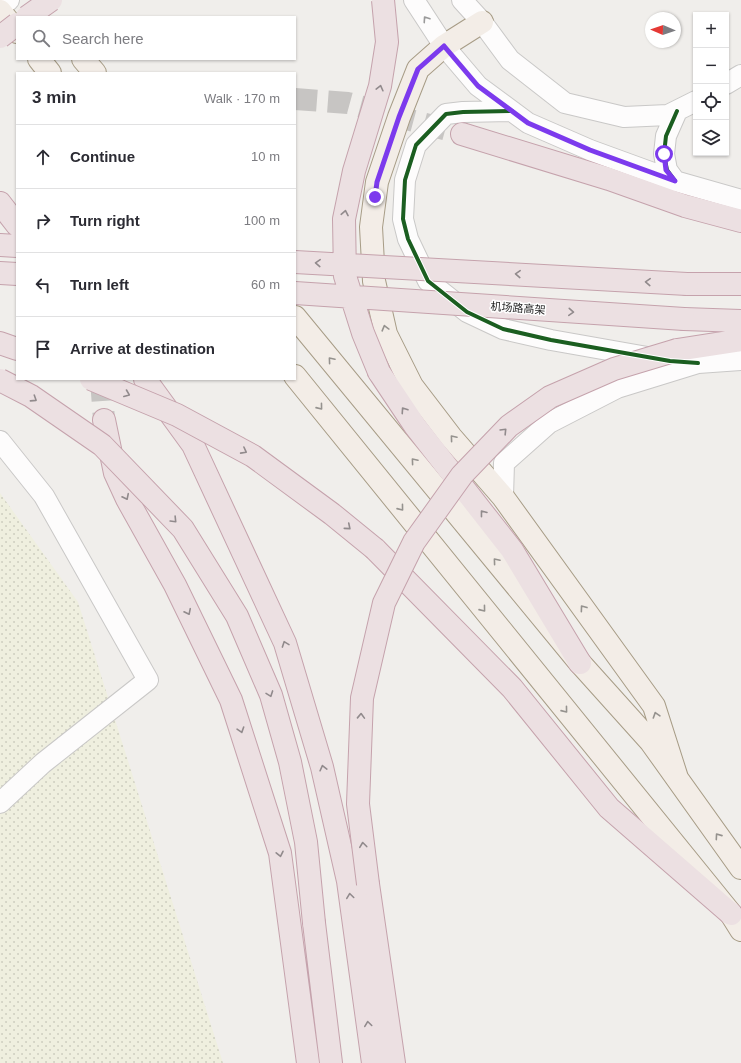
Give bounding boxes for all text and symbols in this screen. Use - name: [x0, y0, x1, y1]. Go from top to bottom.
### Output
- north arrow: [645, 12, 681, 48]
- map controls: [693, 12, 729, 156]
- button: +: [693, 12, 729, 48]
- search box: [16, 16, 296, 60]
- one-way arrow: [423, 16, 431, 23]
- icon: search: [30, 27, 52, 49]
- text: Search here: [62, 30, 144, 47]
- button: −: [693, 48, 729, 84]
- one-way arrow: [375, 84, 383, 91]
- button: locate: [693, 84, 729, 120]
- text: 3 min: [32, 88, 76, 107]
- text: Walk · 170 m: [204, 91, 280, 106]
- button: layers: [693, 120, 729, 156]
- route start: [655, 145, 673, 163]
- icon: ahead: [32, 146, 54, 168]
- text: Continue: [70, 148, 135, 165]
- text: 10 m: [251, 149, 280, 164]
- route end: [366, 188, 384, 206]
- icon: right: [32, 210, 54, 232]
- one-way arrow: [341, 210, 349, 216]
- text: Turn right: [70, 212, 140, 229]
- text: 100 m: [244, 213, 280, 228]
- one-way arrow: [315, 259, 321, 268]
- one-way arrow: [515, 270, 521, 279]
- icon: left: [32, 274, 54, 296]
- text: Turn left: [70, 276, 129, 293]
- text: 60 m: [251, 277, 280, 292]
- one-way arrow: [645, 277, 651, 286]
- street label: 机场路高架: [490, 300, 546, 316]
- one-way arrow: [568, 307, 574, 316]
- one-way arrow: [382, 325, 390, 332]
- icon: arrive: [32, 338, 54, 360]
- text: Arrive at destination: [70, 340, 215, 357]
- one-way arrow: [329, 358, 336, 365]
- one-way arrow: [122, 389, 130, 397]
- one-way arrow: [30, 394, 37, 402]
- one-way arrow: [315, 402, 322, 409]
- one-way arrow: [402, 407, 409, 414]
- one-way arrow: [499, 428, 507, 436]
- one-way arrow: [450, 436, 457, 443]
- one-way arrow: [239, 446, 247, 453]
- one-way arrow: [411, 458, 418, 465]
- one-way arrow: [121, 493, 129, 501]
- one-way arrow: [397, 503, 404, 510]
- one-way arrow: [481, 510, 488, 517]
- one-way arrow: [169, 515, 177, 523]
- one-way arrow: [344, 523, 351, 530]
- one-way arrow: [494, 558, 501, 566]
- one-way arrow: [479, 604, 486, 611]
- one-way arrow: [580, 605, 588, 612]
- one-way arrow: [183, 607, 191, 615]
- one-way arrow: [282, 641, 290, 648]
- one-way arrow: [265, 690, 274, 697]
- one-way arrow: [560, 705, 567, 712]
- one-way arrow: [653, 711, 661, 718]
- one-way arrow: [357, 713, 365, 719]
- one-way arrow: [236, 726, 245, 733]
- one-way arrow: [319, 765, 327, 772]
- one-way arrow: [716, 834, 723, 841]
- one-way arrow: [359, 842, 368, 848]
- one-way arrow: [275, 851, 283, 857]
- one-way arrow: [346, 893, 355, 899]
- one-way arrow: [364, 1021, 373, 1027]

